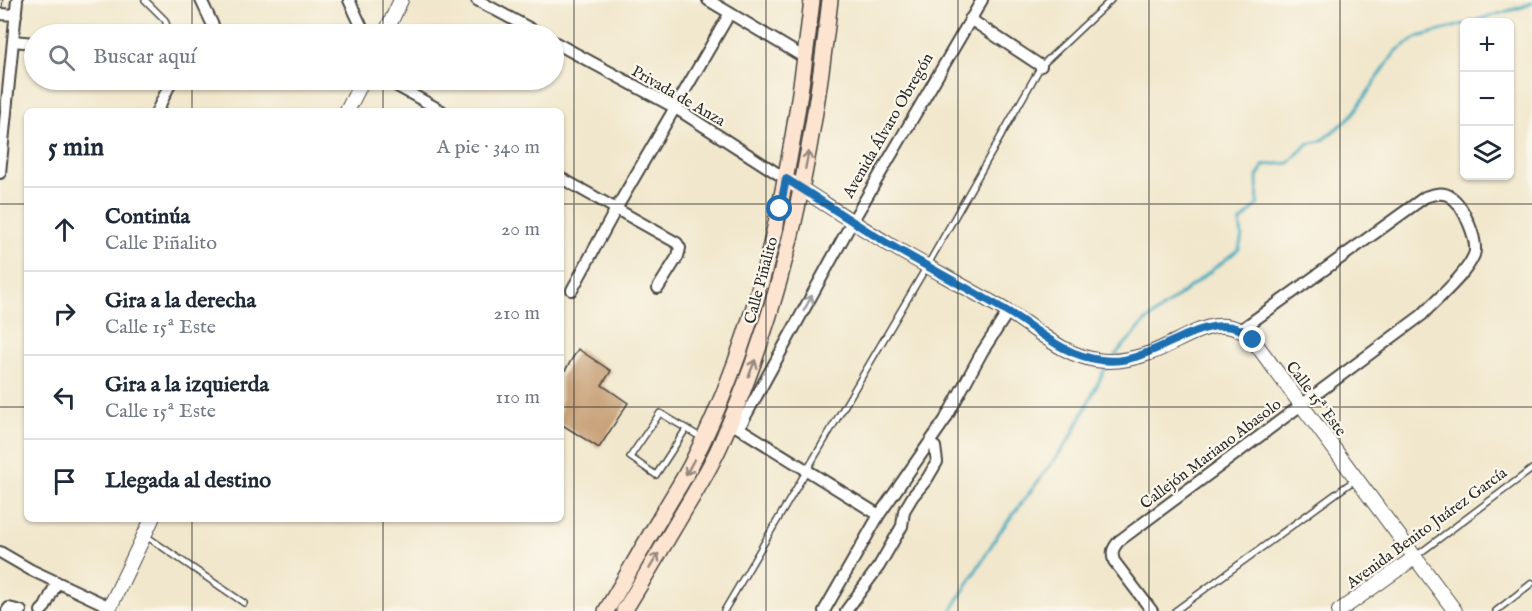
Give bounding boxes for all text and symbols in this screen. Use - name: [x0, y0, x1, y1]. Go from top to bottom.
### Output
- map controls: [1460, 18, 1514, 180]
- button: +: [1460, 18, 1514, 72]
- search box: [24, 24, 564, 90]
- icon: search: [45, 41, 78, 74]
- text: Buscar aquí: [93, 43, 196, 71]
- street label: Avenida Álvaro Obregón: [837, 49, 939, 203]
- street label: Privada de Anza: [627, 62, 729, 132]
- button: −: [1460, 72, 1514, 126]
- button: layers: [1460, 126, 1514, 180]
- text: 5 min: [48, 131, 104, 164]
- text: A pie · 340 m: [437, 135, 540, 160]
- one-way arrow: [802, 150, 813, 170]
- route start: [766, 195, 792, 221]
- text: Continúa: [105, 203, 190, 231]
- icon: ahead: [48, 213, 81, 246]
- text: 20 m: [501, 217, 540, 242]
- text: Calle Piñalito: [105, 231, 217, 256]
- street label: Calle Piñalito: [741, 234, 783, 326]
- text: Gira a la derecha: [105, 287, 256, 315]
- one-way arrow: [803, 295, 814, 313]
- icon: right: [48, 297, 81, 330]
- text: 210 m: [494, 301, 540, 326]
- text: Calle 15ª Este: [105, 315, 216, 340]
- route end: [1239, 326, 1265, 352]
- street label: Calle 15ª Este: [1281, 358, 1350, 441]
- one-way arrow: [747, 359, 758, 378]
- text: Gira a la izquierda: [105, 371, 269, 399]
- icon: left: [48, 381, 81, 414]
- text: 110 m: [496, 385, 540, 410]
- street label: Callejón Mariano Abasolo: [1137, 395, 1286, 514]
- text: Calle 15ª Este: [105, 399, 216, 424]
- one-way arrow: [684, 457, 695, 475]
- street label: Avenida Benito Juárez García: [1342, 464, 1511, 594]
- icon: arrive: [48, 465, 81, 498]
- text: Llegada al destino: [105, 467, 271, 495]
- one-way arrow: [649, 553, 661, 570]

